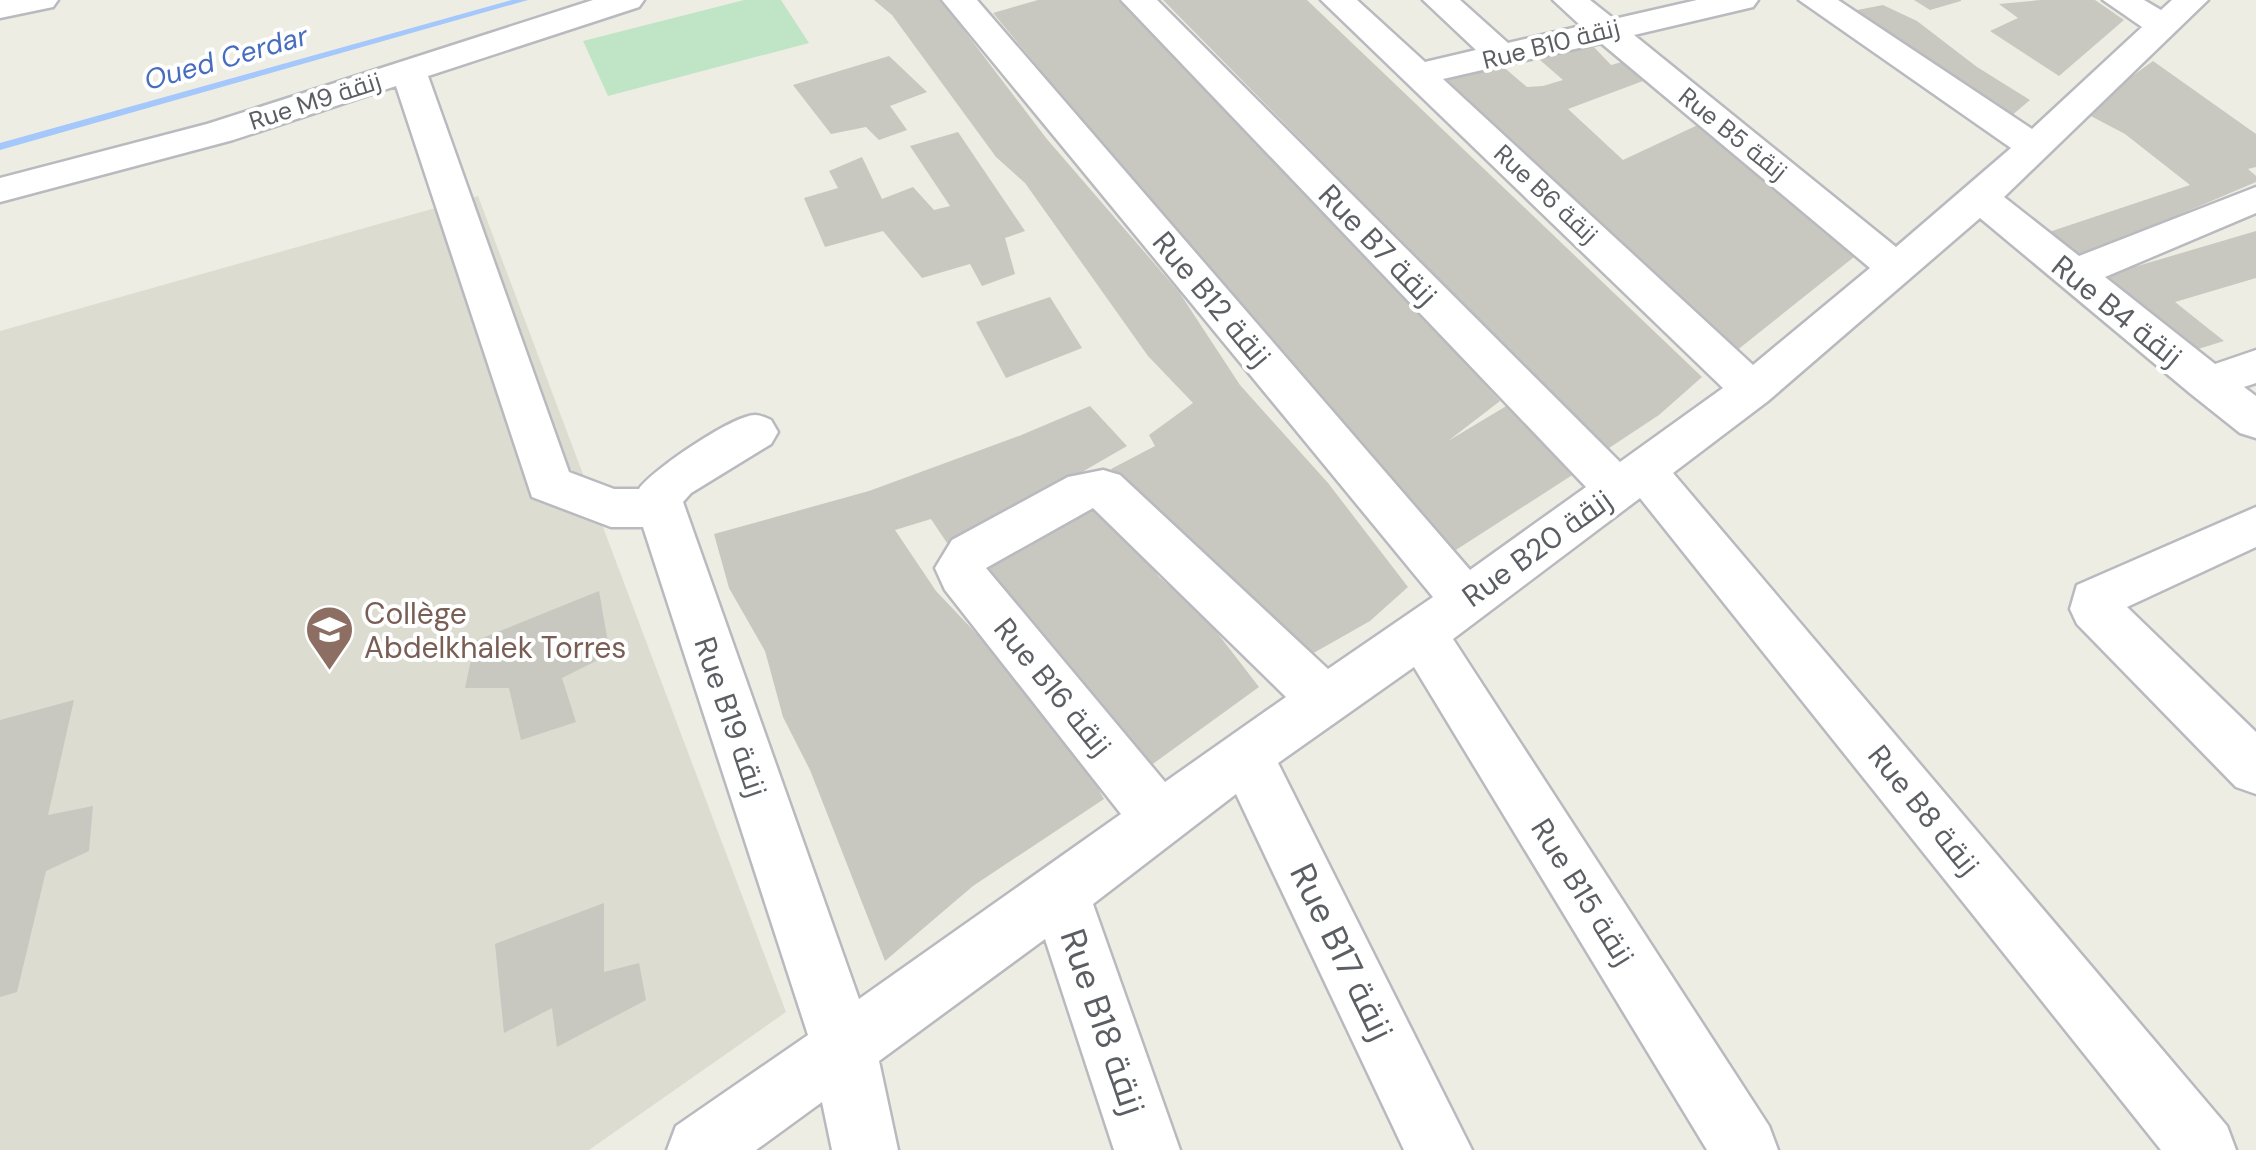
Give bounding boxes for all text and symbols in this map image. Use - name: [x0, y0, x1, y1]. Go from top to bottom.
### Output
- street label: Rue B10 زنقة: [1479, 11, 1623, 77]
- water label: Oued Cerdar: [140, 17, 313, 99]
- street label: Rue M9 زنقة: [245, 64, 385, 138]
- street label: Rue B5 زنقة: [1672, 80, 1794, 188]
- street label: Rue B6 زنقة: [1487, 137, 1605, 251]
- street label: Rue B7 زنقة: [1310, 176, 1446, 314]
- street label: Rue B12 زنقة: [1144, 223, 1280, 375]
- street label: Rue B4 زنقة: [2044, 247, 2190, 375]
- street label: Rue B20 زنقة: [1454, 480, 1620, 616]
- place label: Collège Abdelkhalek Torres: [364, 594, 626, 667]
- school or university icon: Collège Abdelkhalek Torres: [303, 604, 355, 672]
- street label: Rue B16 زنقة: [985, 610, 1121, 764]
- street label: Rue B19 زنقة: [685, 632, 777, 802]
- street label: Rue B8 زنقة: [1860, 737, 1988, 883]
- street label: Rue B15 زنقة: [1522, 811, 1644, 973]
- street label: Rue B17 زنقة: [1279, 856, 1405, 1048]
- street label: Rue B18 زنقة: [1050, 923, 1156, 1121]

